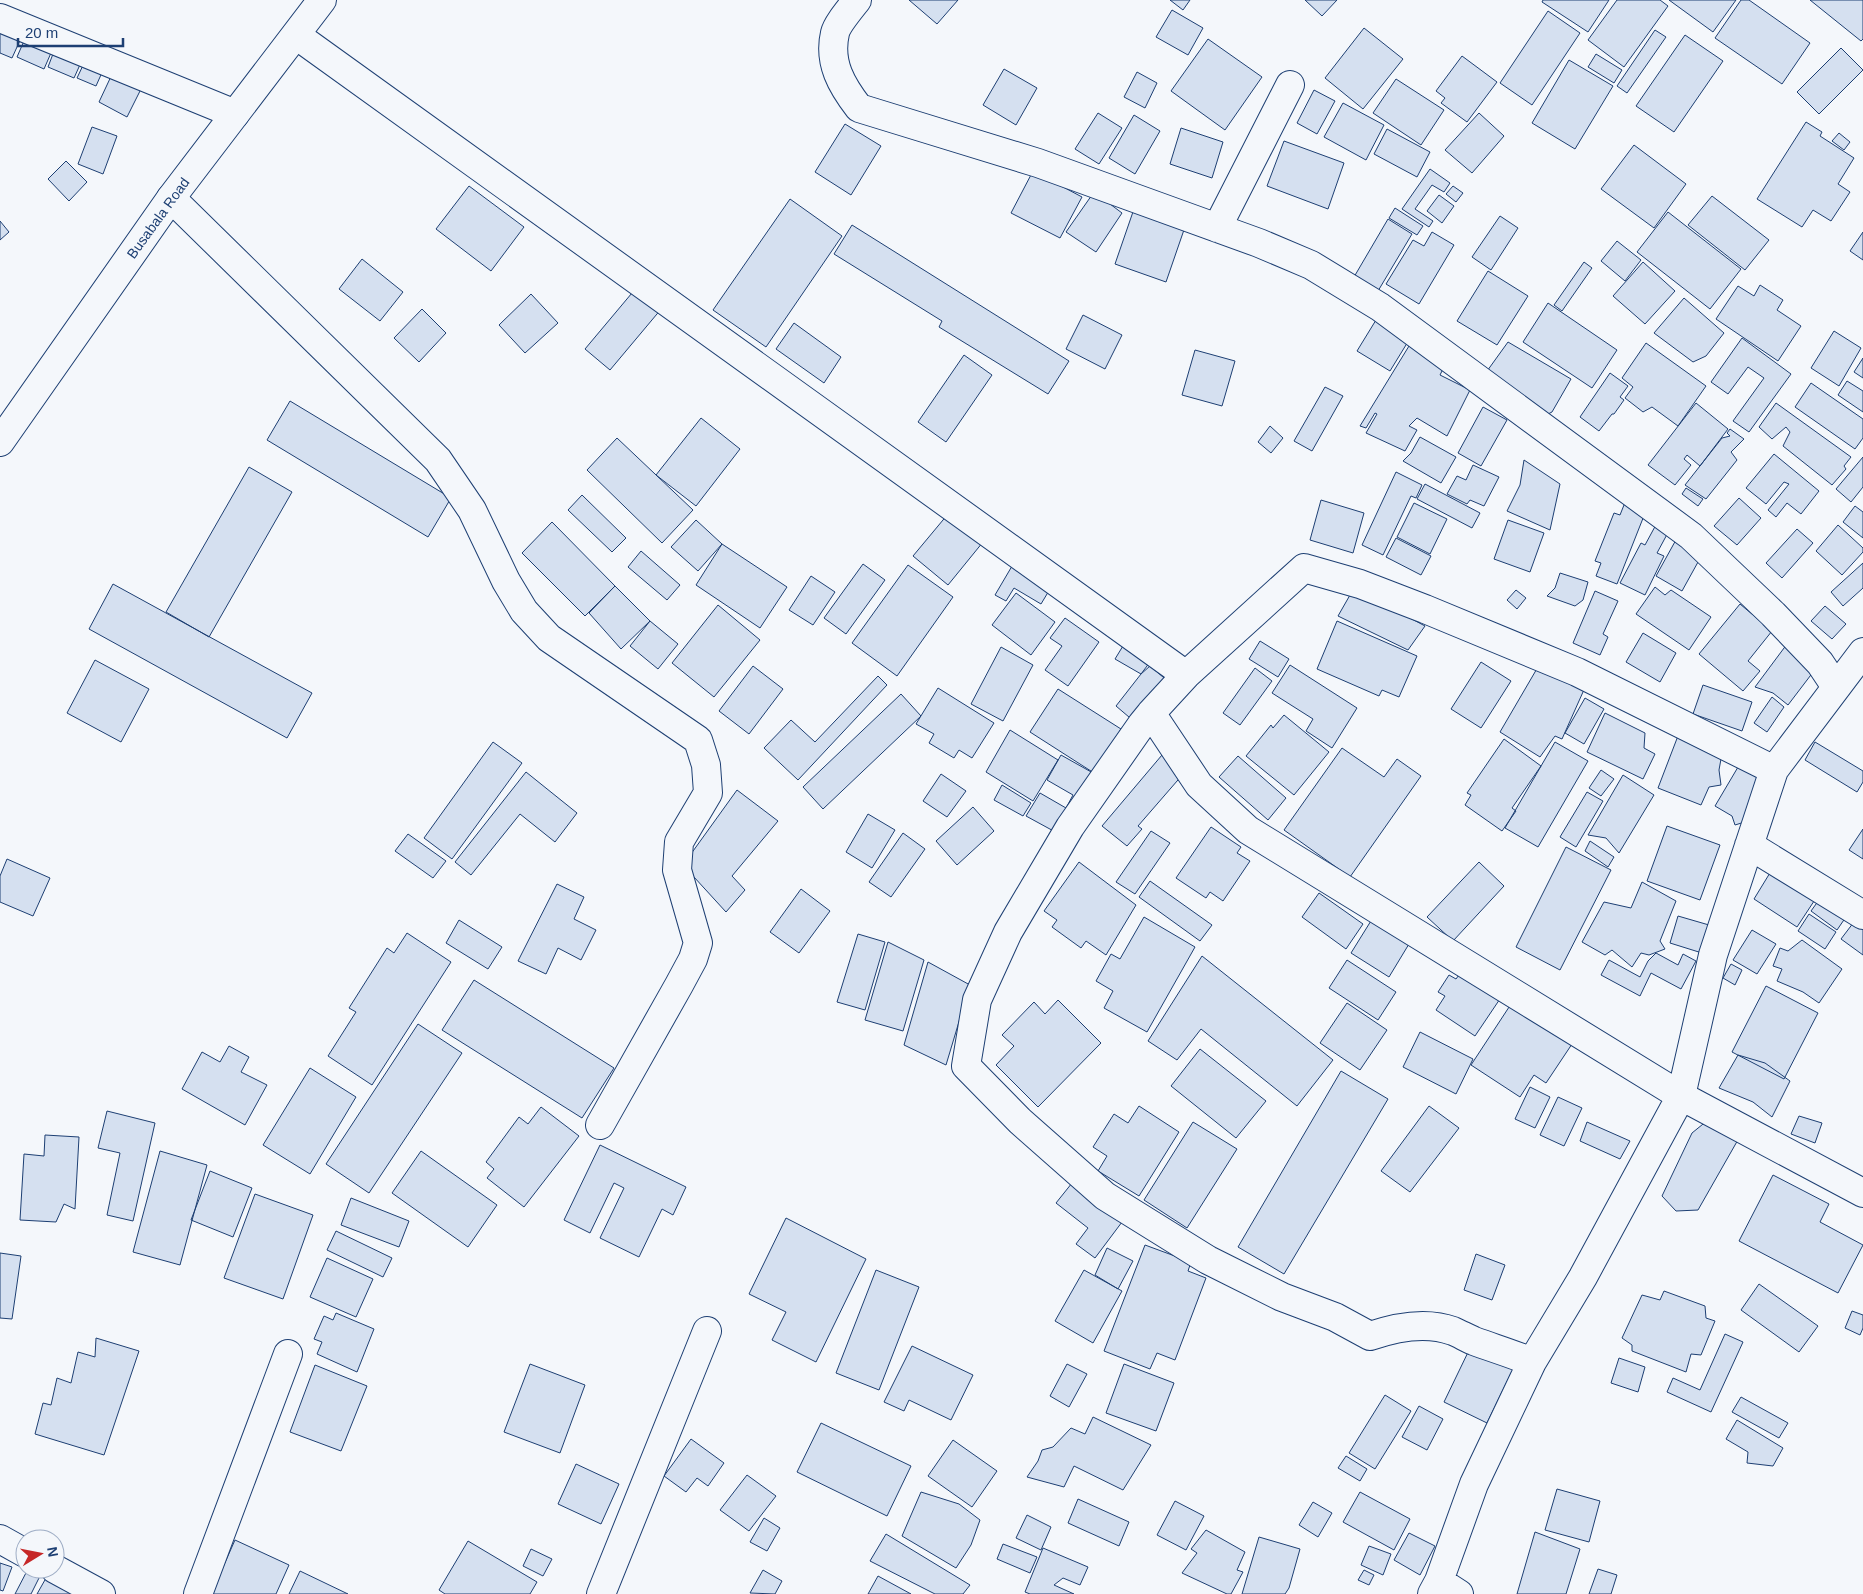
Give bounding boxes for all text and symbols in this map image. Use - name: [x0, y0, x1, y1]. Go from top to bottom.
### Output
- scale bar: [18, 15, 122, 47]
- text: 20 m: [25, 24, 58, 41]
- street label: Busabala Road: [123, 175, 193, 261]
- north arrow: [15, 1529, 65, 1579]
- text: N: [44, 1545, 62, 1558]

